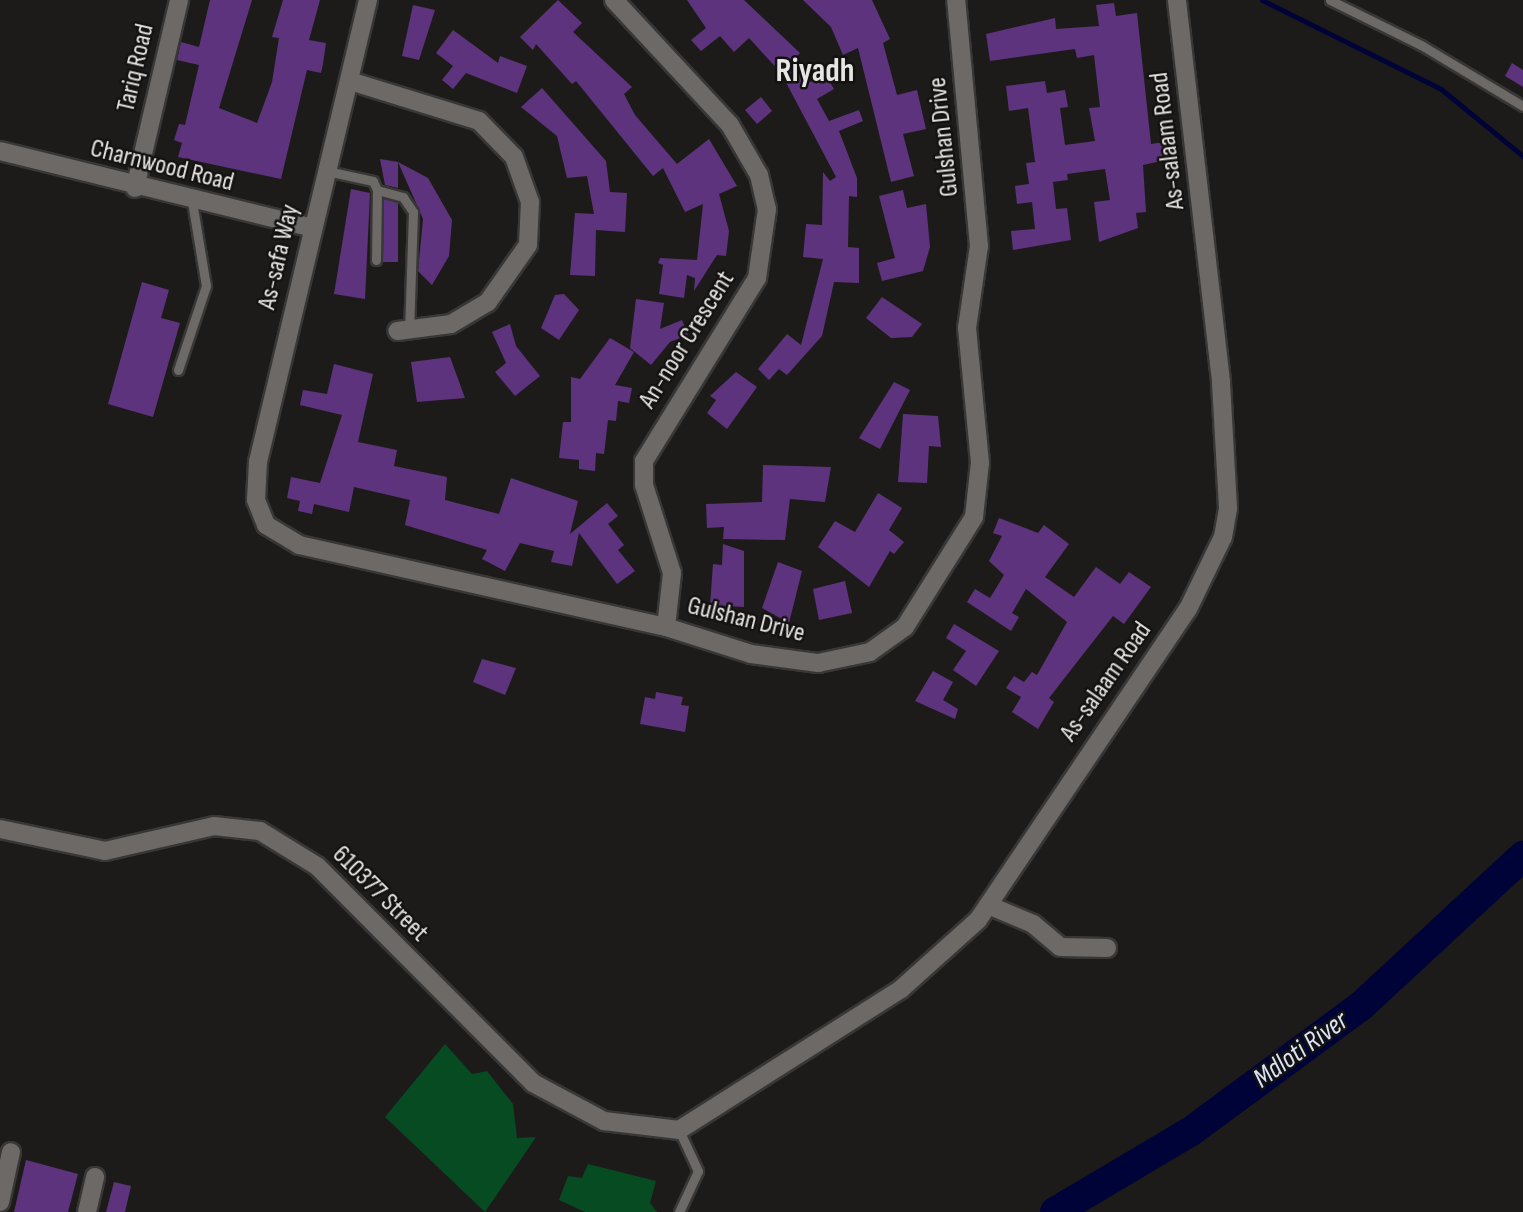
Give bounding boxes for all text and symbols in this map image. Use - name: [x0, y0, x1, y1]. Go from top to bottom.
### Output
- street label: Tariq Road: [111, 21, 161, 115]
- district label: Riyadh: [776, 52, 854, 92]
- street label: As-salaam Road: [1144, 70, 1192, 212]
- street label: Gulshan Drive: [922, 76, 966, 198]
- street label: Charnwood Road: [87, 133, 237, 199]
- street label: As-safa Way: [252, 201, 306, 313]
- street label: An-noor Crescent: [632, 266, 742, 414]
- street label: Gulshan Drive: [684, 590, 808, 650]
- street label: As-salaam Road: [1054, 616, 1158, 748]
- street label: 610377 Street: [326, 840, 434, 948]
- water label: Mdloti River: [1247, 1004, 1355, 1096]

